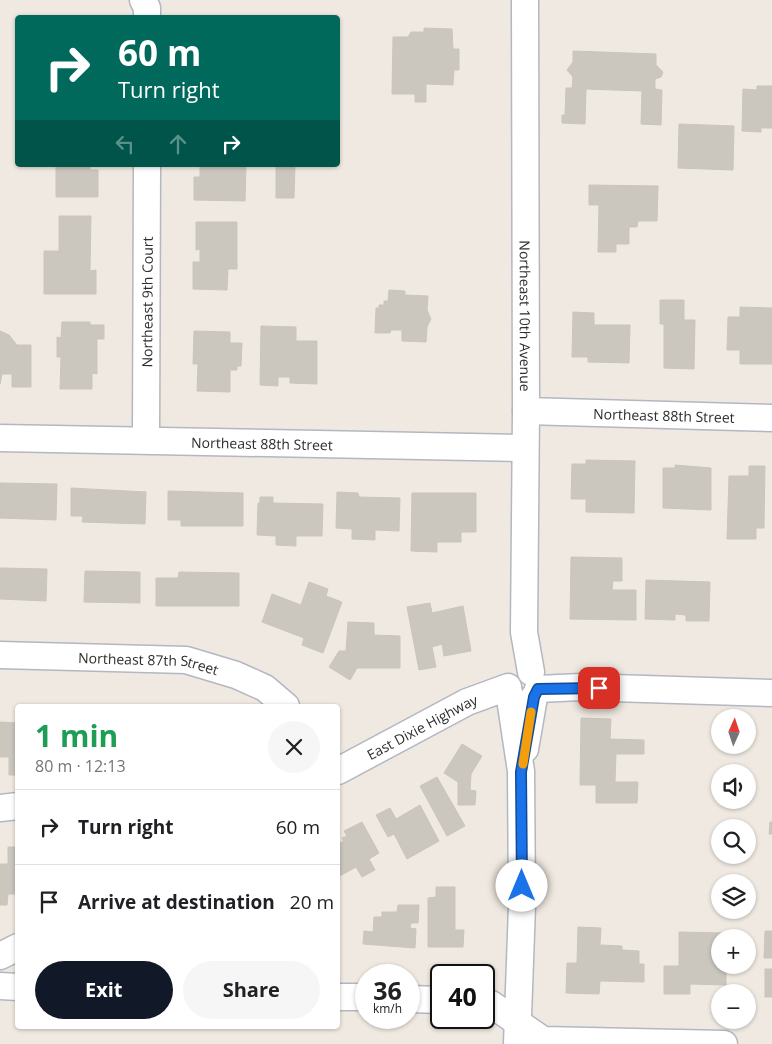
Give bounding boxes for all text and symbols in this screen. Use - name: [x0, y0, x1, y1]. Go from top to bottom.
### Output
- text: 60 m: [118, 29, 201, 76]
- icon: right: [35, 35, 100, 100]
- text: Turn right: [118, 74, 220, 104]
- icon: left: [111, 130, 139, 158]
- icon: ahead: [164, 130, 192, 158]
- icon: right: [217, 130, 245, 158]
- street label: Northeast 9th Court: [137, 236, 156, 368]
- street label: Northeast 10th Avenue: [516, 240, 535, 392]
- street label: Northeast 88th Street: [593, 403, 735, 426]
- street label: Northeast 88th Street: [191, 432, 333, 454]
- street label: Northeast 87th Street: [78, 648, 221, 679]
- pin: [578, 667, 620, 709]
- icon: arrive: [585, 674, 613, 702]
- street label: East Dixie Highway: [363, 689, 481, 764]
- north arrow: [711, 709, 756, 754]
- map controls: [711, 709, 756, 1029]
- text: 1 min: [35, 715, 118, 756]
- button: close: [268, 721, 320, 773]
- text: 80 m · 12:13: [35, 755, 126, 777]
- button: sound: [711, 764, 756, 809]
- icon: right: [35, 813, 63, 841]
- text: Turn right: [78, 814, 173, 840]
- text: 60 m: [276, 814, 320, 840]
- button: search: [711, 819, 756, 864]
- position arrow: [495, 859, 547, 911]
- button: layers: [711, 874, 756, 919]
- icon: arrive: [35, 888, 63, 916]
- text: Arrive at destination: [78, 889, 275, 915]
- text: 20 m: [290, 889, 334, 915]
- button: +: [711, 929, 756, 974]
- button: Exit: [35, 961, 173, 1019]
- button: Share: [183, 961, 320, 1019]
- speed limit sign: 40: [430, 964, 495, 1029]
- text: 36: [373, 973, 402, 1007]
- button: −: [711, 984, 756, 1029]
- text: km/h: [373, 1000, 402, 1017]

